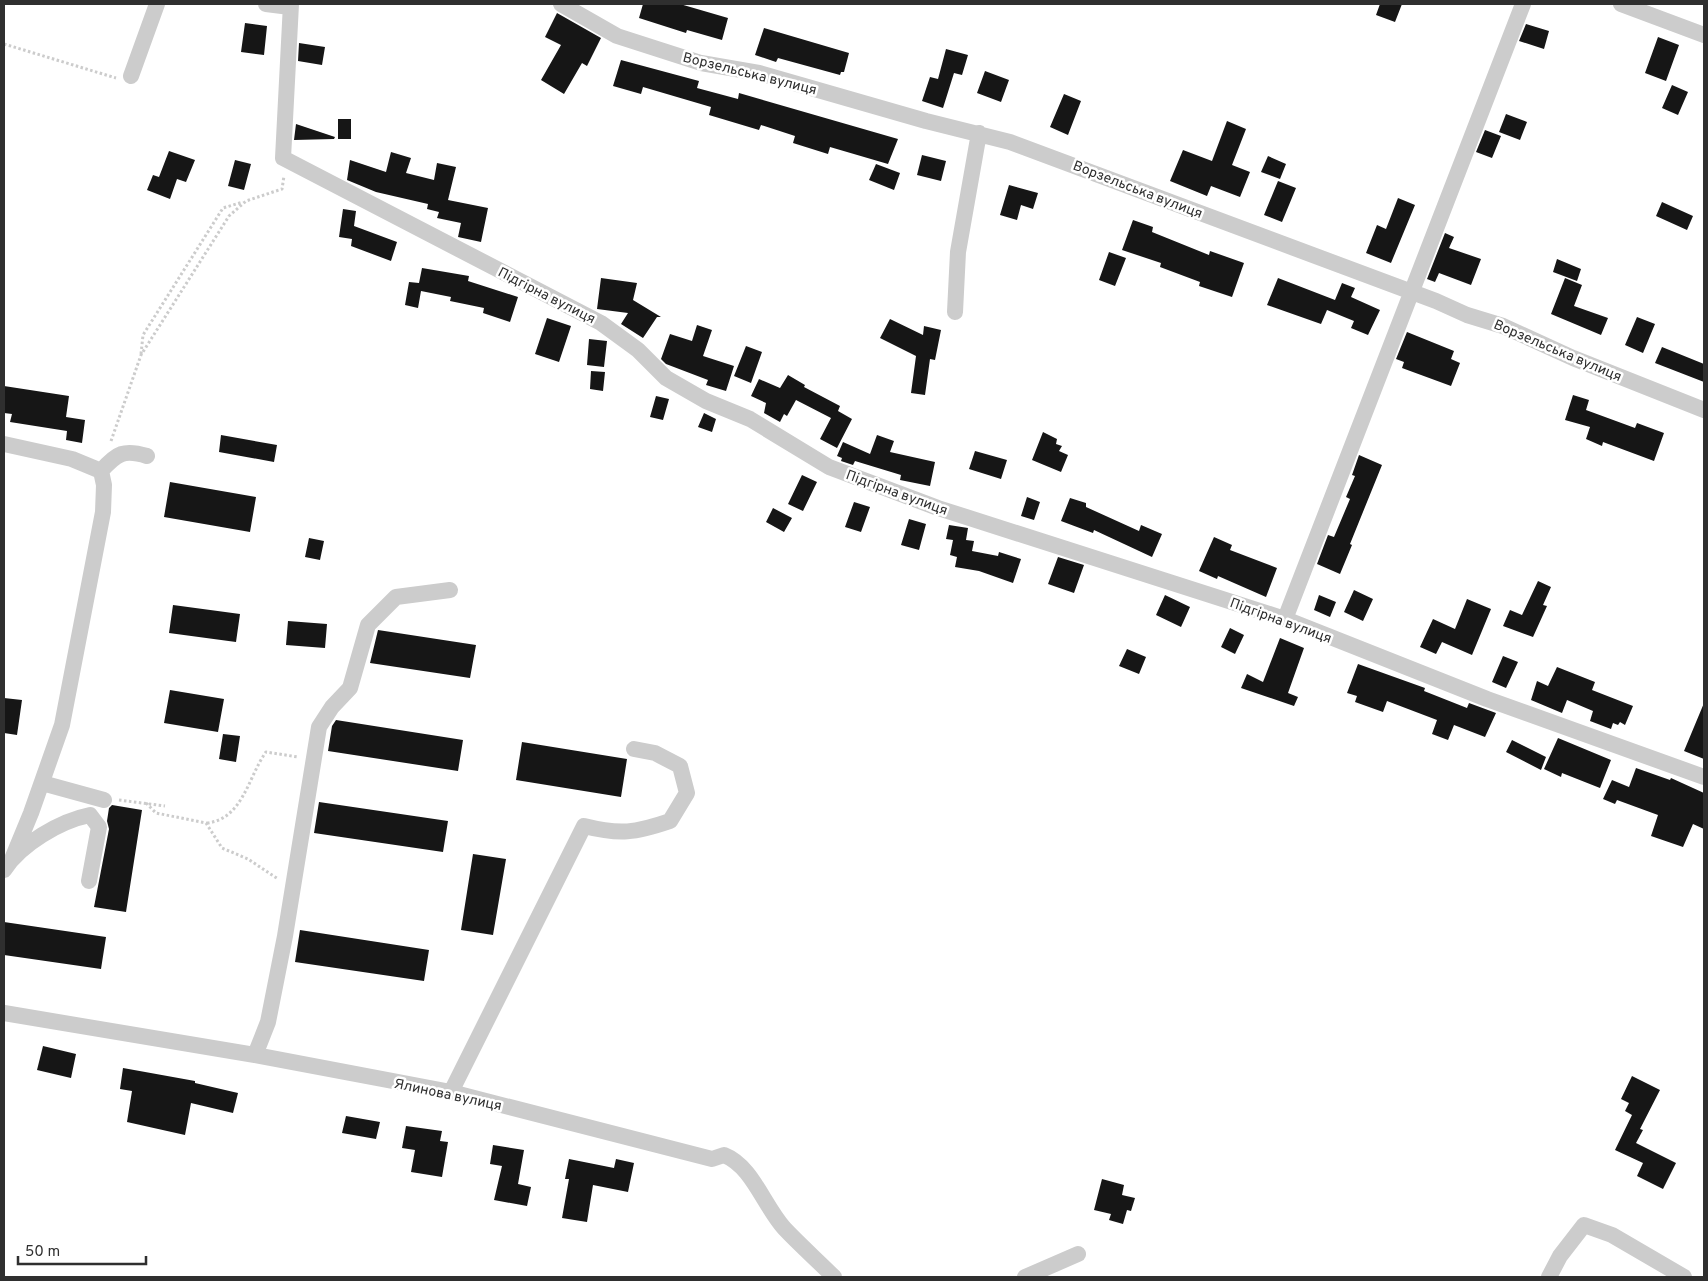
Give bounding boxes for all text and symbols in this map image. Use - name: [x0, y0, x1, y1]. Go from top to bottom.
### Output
- street label: Ворзельська вулиця: [681, 50, 818, 99]
- street label: Ворзельська вулиця: [1070, 158, 1205, 223]
- street label: Підгірна вулиця: [495, 264, 598, 328]
- street label: Ворзельська вулиця: [1491, 317, 1624, 386]
- street label: Підгірна вулиця: [843, 467, 950, 520]
- street label: Підгірна вулиця: [1227, 595, 1334, 648]
- street label: Ялинова вулиця: [392, 1076, 503, 1115]
- scale bar: [18, 1234, 145, 1266]
- text: 50 m: [25, 1243, 60, 1262]

